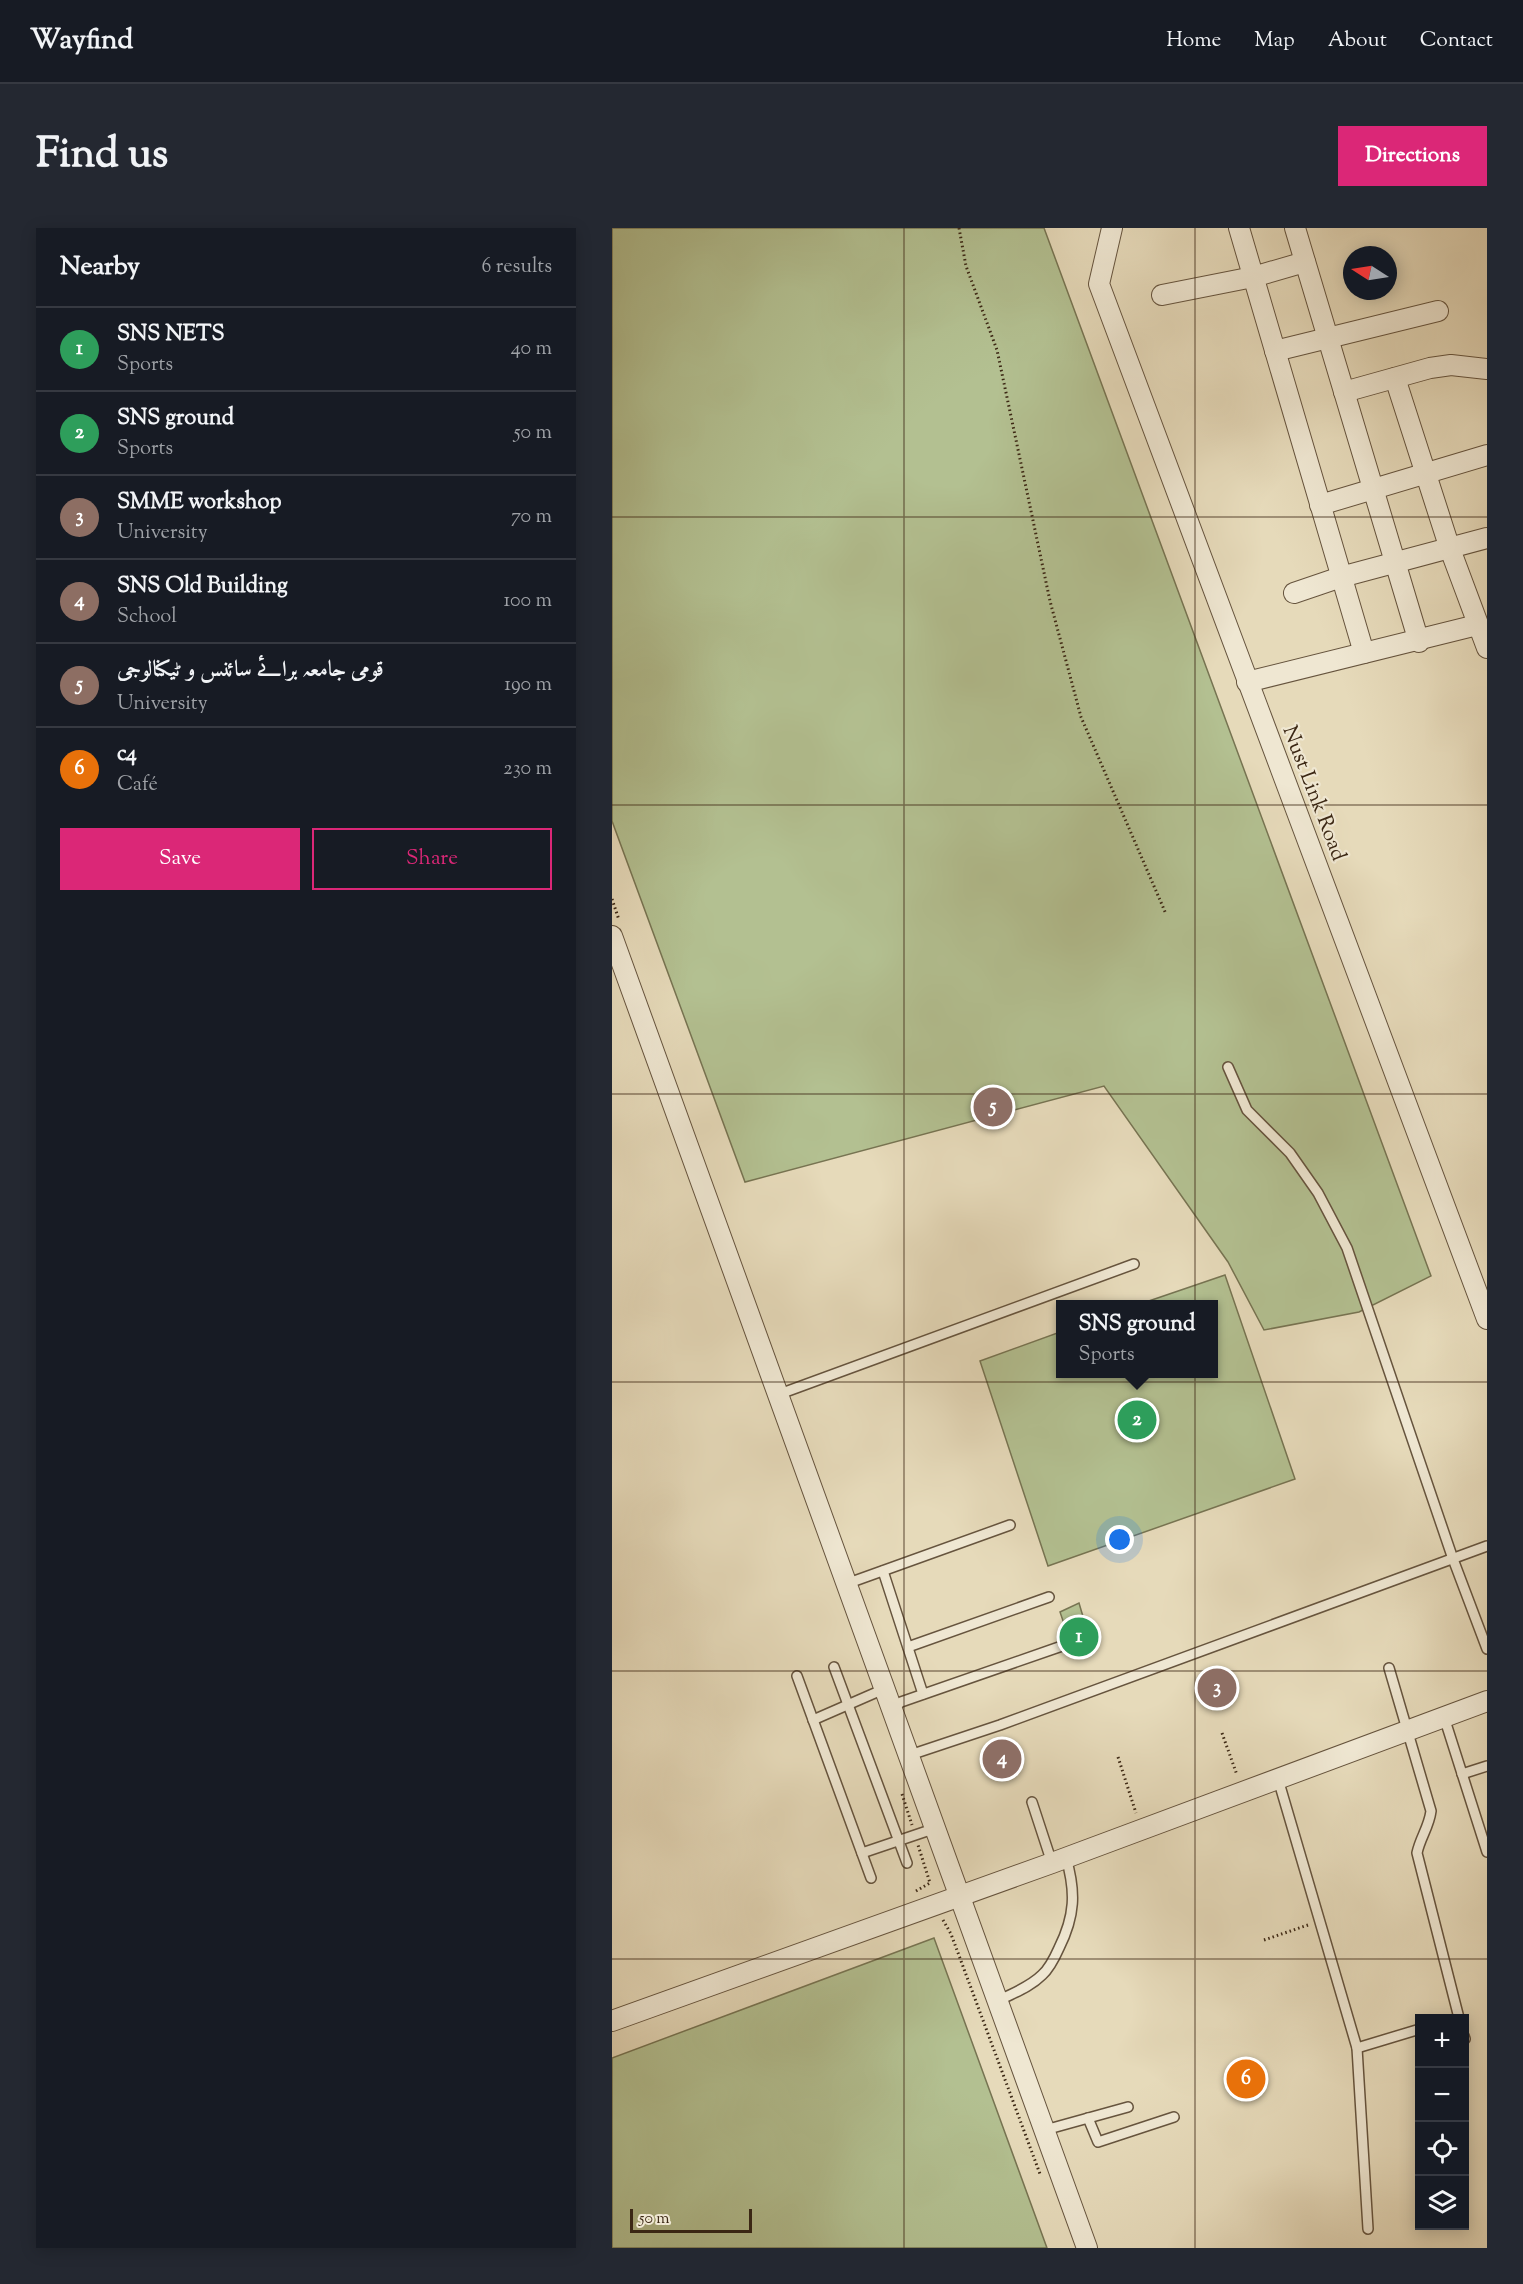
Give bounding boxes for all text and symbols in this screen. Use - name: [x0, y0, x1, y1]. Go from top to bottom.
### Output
- text: Wayfind: [30, 21, 133, 61]
- text: Home: [1166, 26, 1221, 56]
- text: Map: [1254, 26, 1295, 56]
- text: About: [1328, 26, 1387, 56]
- text: Contact: [1420, 26, 1493, 56]
- text: Find us: [36, 126, 168, 186]
- button: Directions: [1338, 126, 1487, 186]
- north arrow: [1343, 246, 1397, 300]
- text: Nearby: [60, 249, 140, 286]
- text: 6 results: [482, 253, 552, 282]
- text: SNS NETS: [117, 319, 225, 351]
- text: 1: [76, 335, 83, 364]
- text: 40 m: [511, 335, 552, 364]
- text: Sports: [117, 351, 173, 380]
- text: SNS ground: [117, 403, 234, 435]
- text: 2: [75, 419, 84, 448]
- text: 50 m: [514, 419, 552, 448]
- text: Sports: [117, 435, 173, 464]
- text: SMME workshop: [117, 487, 282, 519]
- text: 3: [75, 503, 84, 532]
- text: 70 m: [511, 503, 552, 532]
- text: University: [117, 519, 208, 548]
- text: SNS Old Building: [117, 571, 288, 603]
- text: 4: [74, 587, 85, 616]
- text: 100 m: [503, 587, 552, 616]
- text: School: [117, 603, 177, 632]
- text: قومی جامعہ برائے سائنس و ٹیکنالوجی: [117, 655, 384, 687]
- text: 5: [76, 671, 83, 700]
- text: 190 m: [504, 671, 552, 700]
- text: University: [117, 690, 208, 719]
- street label: Nust Link Road: [1274, 722, 1353, 866]
- text: c4: [117, 739, 137, 771]
- text: 6: [75, 755, 84, 784]
- text: 230 m: [503, 755, 552, 784]
- text: Café: [117, 771, 158, 800]
- button: Save: [60, 828, 300, 890]
- button: Share: [312, 828, 552, 890]
- pin: 5: [974, 1084, 1012, 1130]
- popup: [1056, 1300, 1218, 1378]
- text: SNS ground: [1078, 1309, 1196, 1341]
- text: Sports: [1078, 1341, 1135, 1370]
- pin: 2: [1118, 1398, 1156, 1442]
- your location: [1105, 1525, 1134, 1554]
- pin: 1: [1060, 1614, 1098, 1660]
- pin: 3: [1198, 1666, 1236, 1710]
- pin: 4: [982, 1736, 1022, 1781]
- map controls: [1415, 2014, 1469, 2230]
- button: +: [1415, 2014, 1469, 2068]
- pin: 6: [1226, 2056, 1266, 2102]
- button: −: [1415, 2068, 1469, 2122]
- button: locate: [1415, 2122, 1469, 2176]
- button: layers: [1415, 2176, 1469, 2230]
- scale bar: [630, 2206, 752, 2234]
- text: 50 m: [639, 2208, 670, 2231]

